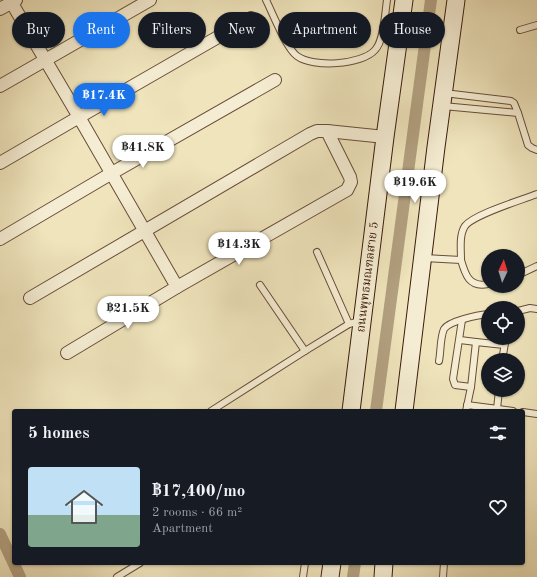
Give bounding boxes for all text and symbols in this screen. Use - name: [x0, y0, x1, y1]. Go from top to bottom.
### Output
- chip: Buy: [12, 12, 65, 48]
- chip: Rent: [73, 12, 130, 48]
- chip: Filters: [138, 12, 206, 48]
- chip: New: [214, 12, 270, 48]
- chip: Apartment: [278, 12, 371, 48]
- chip: House: [379, 12, 445, 48]
- pin: ฿17.4K: [71, 83, 137, 117]
- text: ฿17.4K: [82, 89, 126, 102]
- pin: ฿41.8K: [110, 135, 176, 169]
- text: ฿41.8K: [121, 141, 165, 154]
- pin: ฿19.6K: [382, 170, 448, 204]
- text: ฿19.6K: [393, 176, 437, 189]
- street label: ถนนพุทธมณฑลสาย 5: [354, 221, 382, 333]
- pin: ฿14.3K: [206, 232, 272, 266]
- text: ฿14.3K: [217, 238, 261, 251]
- north arrow: [481, 249, 525, 293]
- map controls: [481, 249, 525, 397]
- pin: ฿21.5K: [95, 296, 161, 330]
- button: locate: [481, 301, 525, 345]
- text: ฿21.5K: [106, 302, 150, 315]
- button: layers: [481, 353, 525, 397]
- icon: filters: [487, 422, 509, 444]
- text: 5 homes: [28, 425, 90, 442]
- icon: home: [60, 483, 108, 531]
- text: ฿17,400/mo: [152, 483, 245, 500]
- icon: heart: [487, 496, 509, 518]
- text: 2 rooms · 66 m²: [152, 506, 242, 519]
- text: Apartment: [152, 522, 213, 535]

